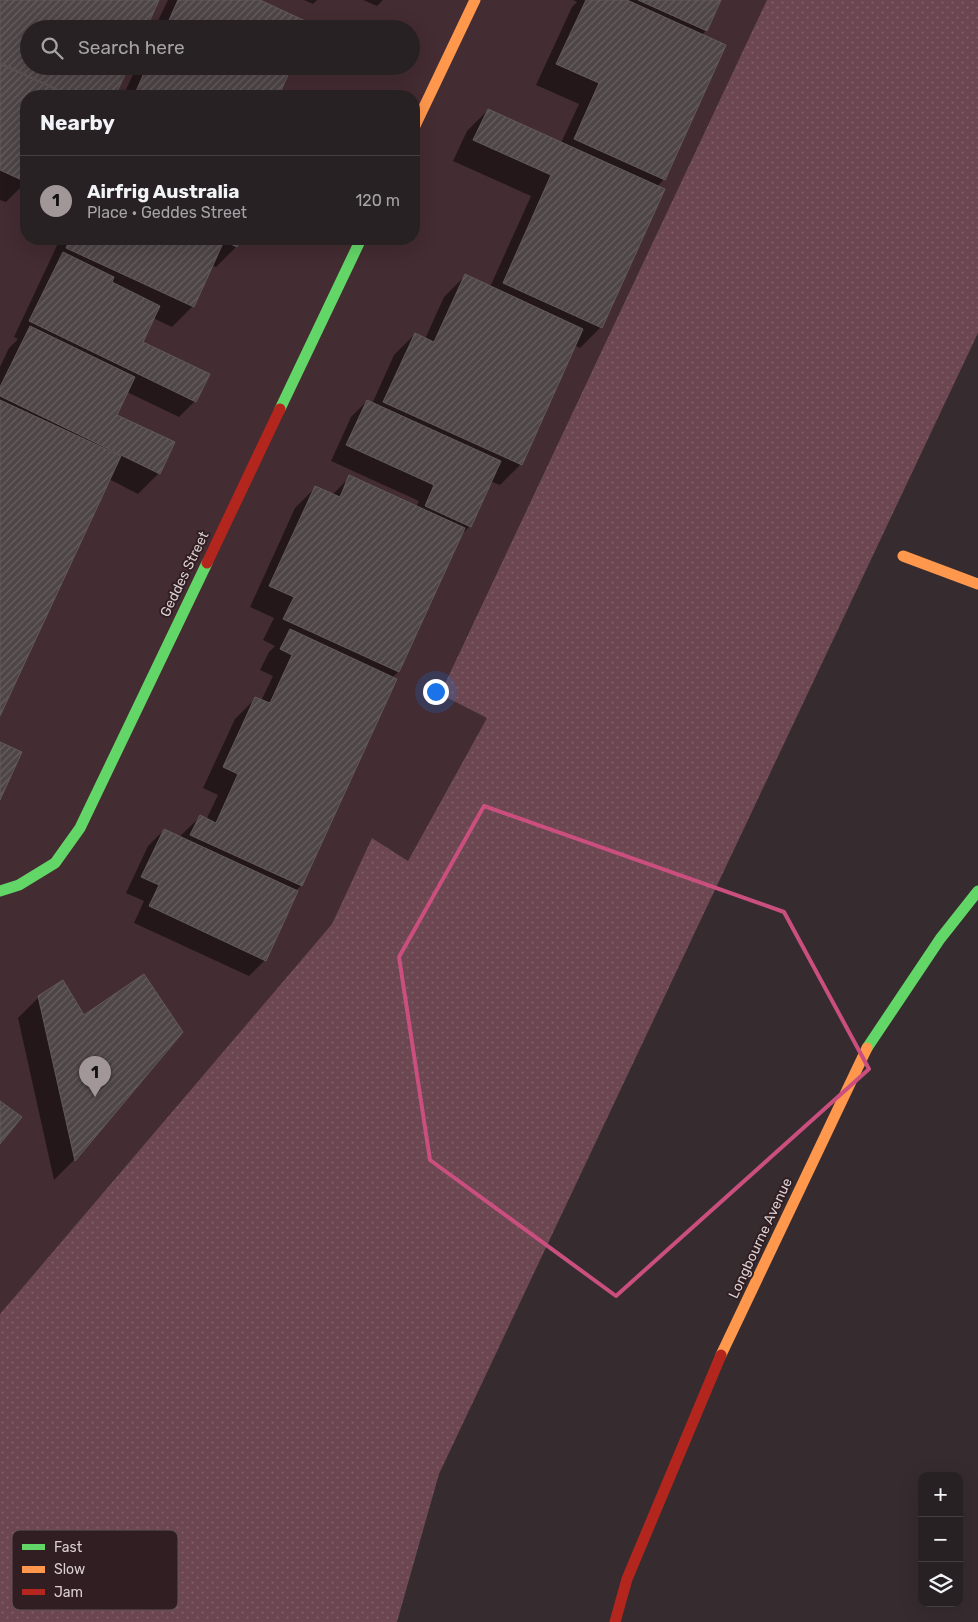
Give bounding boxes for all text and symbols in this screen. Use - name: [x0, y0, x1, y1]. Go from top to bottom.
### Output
- search box: [20, 20, 420, 75]
- icon: search: [38, 34, 66, 62]
- text: Search here: [78, 36, 185, 59]
- text: Nearby: [40, 110, 115, 135]
- text: Airfrig Australia: [87, 180, 240, 203]
- text: 1: [52, 191, 60, 210]
- text: 120 m: [355, 191, 400, 210]
- text: Place · Geddes Street: [87, 203, 247, 222]
- street label: Geddes Street: [156, 528, 213, 620]
- your location: [423, 679, 449, 705]
- pin: 1: [79, 1056, 111, 1097]
- street label: Longbourne Avenue: [725, 1175, 796, 1301]
- map controls: [918, 1472, 963, 1607]
- button: +: [918, 1472, 963, 1517]
- button: −: [918, 1517, 963, 1562]
- legend: [12, 1530, 178, 1610]
- text: Fast: [54, 1539, 83, 1556]
- text: Slow: [54, 1561, 85, 1578]
- button: layers: [918, 1562, 963, 1607]
- text: Jam: [54, 1584, 83, 1601]

